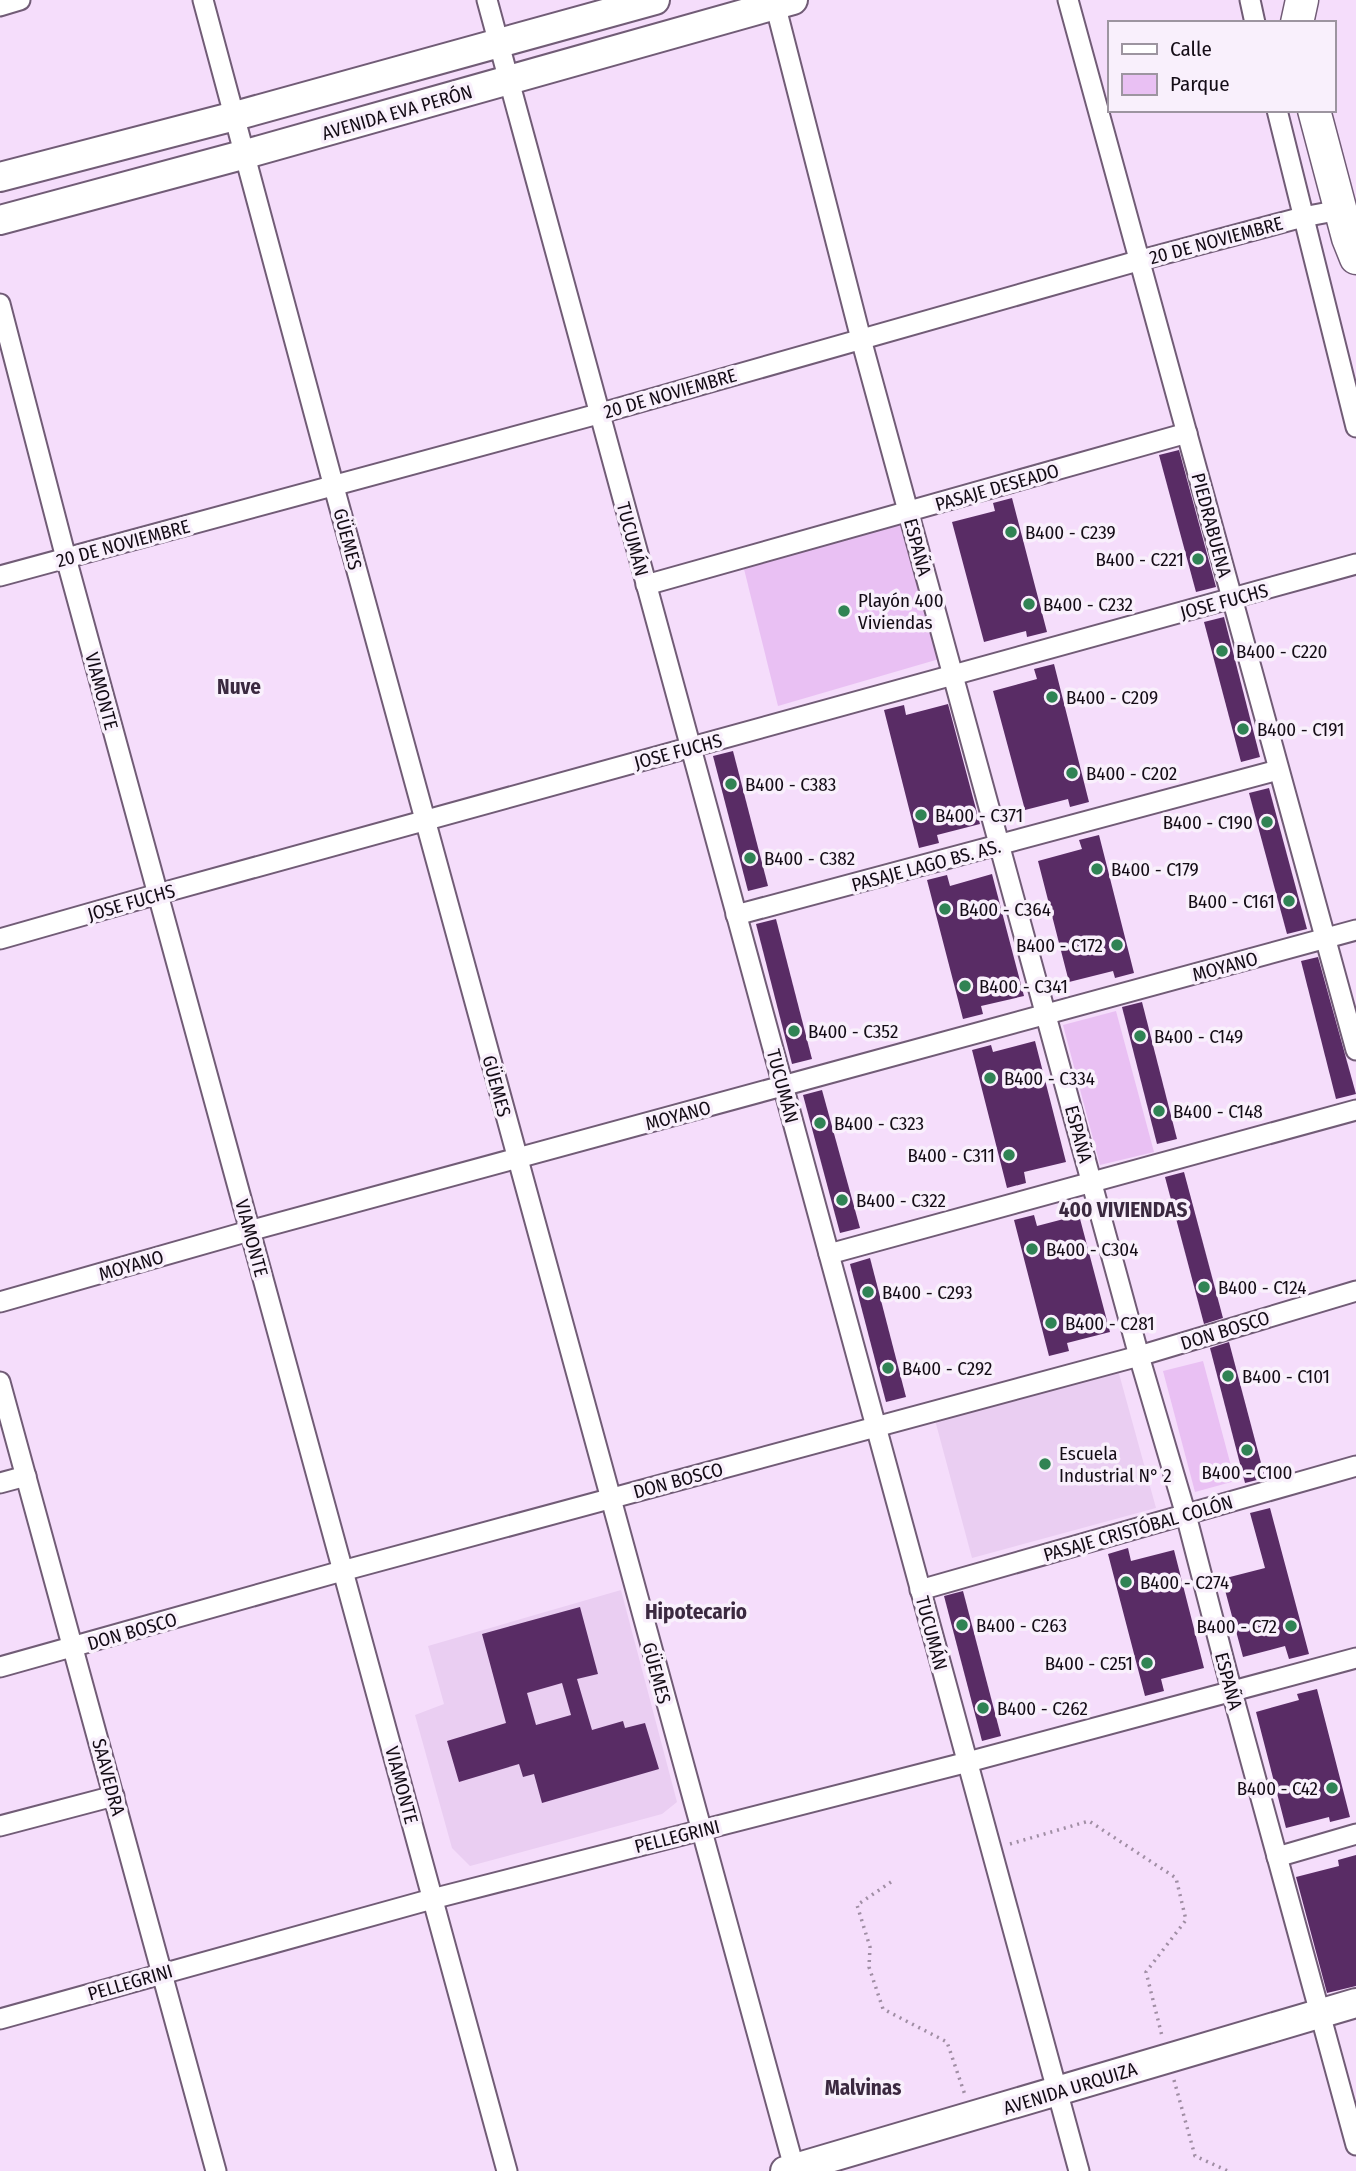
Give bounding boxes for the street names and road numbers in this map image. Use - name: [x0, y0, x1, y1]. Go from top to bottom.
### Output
- street label: AVENIDA EVA PERÓN: [319, 80, 475, 145]
- street label: 20 DE NOVIEMBRE: [1147, 212, 1285, 269]
- street label: 20 DE NOVIEMBRE: [601, 363, 739, 423]
- street label: PASAJE DESEADO: [933, 459, 1062, 516]
- street label: PIEDRABUENA: [1187, 470, 1237, 580]
- street label: TUCUMÁN: [612, 500, 653, 579]
- street label: GÜEMES: [328, 506, 367, 572]
- street label: 20 DE NOVIEMBRE: [54, 515, 192, 572]
- street label: ESPAÑA: [899, 516, 936, 578]
- street label: JOSE FUCHS: [1178, 579, 1271, 624]
- street label: VIAMONTE: [80, 650, 123, 732]
- street label: JOSE FUCHS: [632, 729, 725, 774]
- street label: PASAJE LAGO BS. AS.: [849, 835, 1003, 896]
- street label: JOSE FUCHS: [85, 879, 178, 926]
- street label: MOYANO: [1190, 947, 1260, 986]
- street label: TUCUMÁN: [762, 1047, 803, 1126]
- street label: GÜEMES: [477, 1053, 516, 1119]
- street label: MOYANO: [643, 1096, 713, 1135]
- street label: ESPAÑA: [1060, 1103, 1097, 1165]
- street label: VIAMONTE: [230, 1197, 273, 1279]
- street label: MOYANO: [96, 1245, 166, 1286]
- street label: DON BOSCO: [1178, 1306, 1272, 1355]
- street label: DON BOSCO: [631, 1457, 726, 1503]
- street label: PASAJE CRISTÓBAL COLÓN: [1041, 1490, 1236, 1567]
- street label: TUCUMÁN: [911, 1594, 952, 1673]
- street label: DON BOSCO: [85, 1608, 179, 1655]
- street label: GÜEMES: [637, 1640, 676, 1706]
- street label: ESPAÑA: [1210, 1650, 1247, 1712]
- street label: SAAVEDRA: [87, 1736, 130, 1818]
- street label: VIAMONTE: [380, 1744, 423, 1826]
- street label: PELLEGRINI: [632, 1815, 722, 1858]
- street label: PELLEGRINI: [85, 1959, 175, 2006]
- street label: AVENIDA URQUIZA: [1001, 2057, 1140, 2120]

